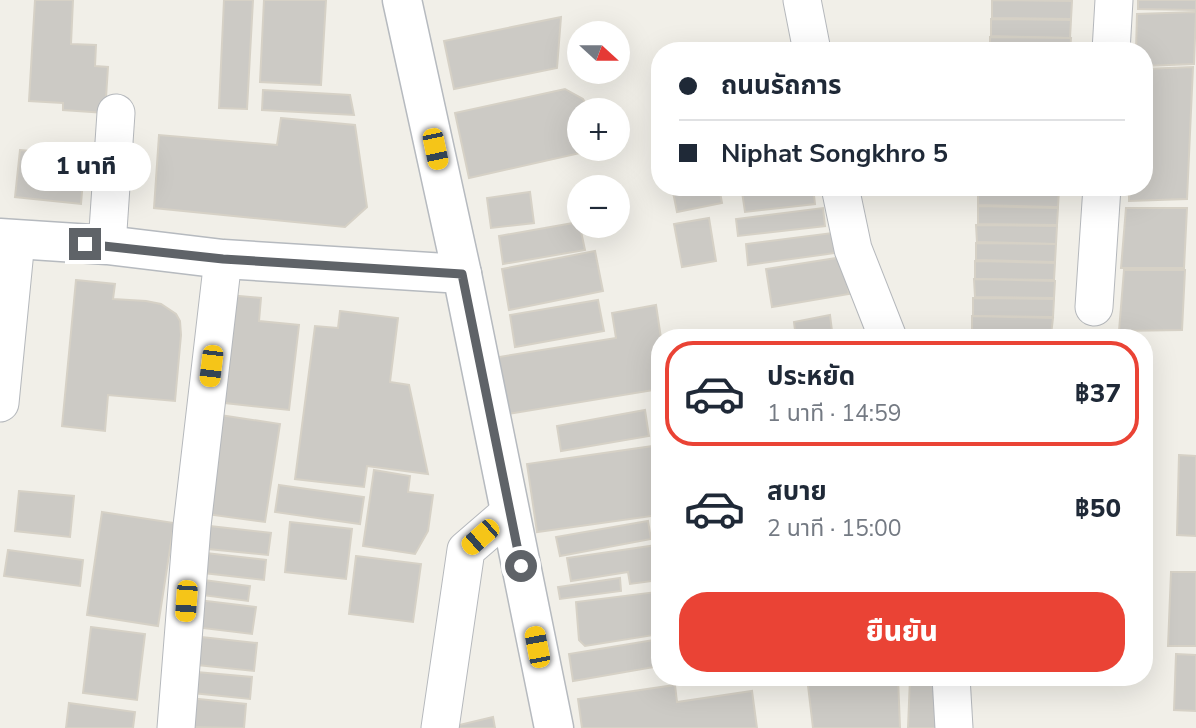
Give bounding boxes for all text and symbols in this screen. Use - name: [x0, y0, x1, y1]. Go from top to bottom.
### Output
- north arrow: [567, 21, 630, 84]
- map controls: [567, 21, 630, 238]
- text: ถนนรัถการ: [721, 68, 842, 103]
- button: +: [567, 98, 630, 161]
- car: [421, 126, 450, 172]
- text: Niphat Songkhro 5: [721, 136, 948, 171]
- callout: 1 นาที: [20, 142, 150, 191]
- text: 1 นาที: [56, 151, 116, 182]
- button: −: [567, 175, 630, 238]
- route end: [69, 228, 101, 260]
- car: [199, 344, 224, 388]
- text: ประหยัด: [767, 359, 855, 394]
- icon: car: [683, 362, 746, 425]
- text: ฿37: [1075, 376, 1121, 411]
- text: 1 นาที · 14:59: [767, 398, 902, 429]
- text: สบาย: [767, 474, 827, 509]
- icon: car: [683, 477, 746, 540]
- text: ฿50: [1075, 491, 1121, 526]
- text: 2 นาที · 15:00: [767, 513, 902, 544]
- car: [458, 515, 503, 559]
- route start: [505, 550, 537, 582]
- car: [175, 579, 198, 623]
- button: ยืนยัน: [679, 592, 1125, 672]
- car: [523, 624, 552, 670]

